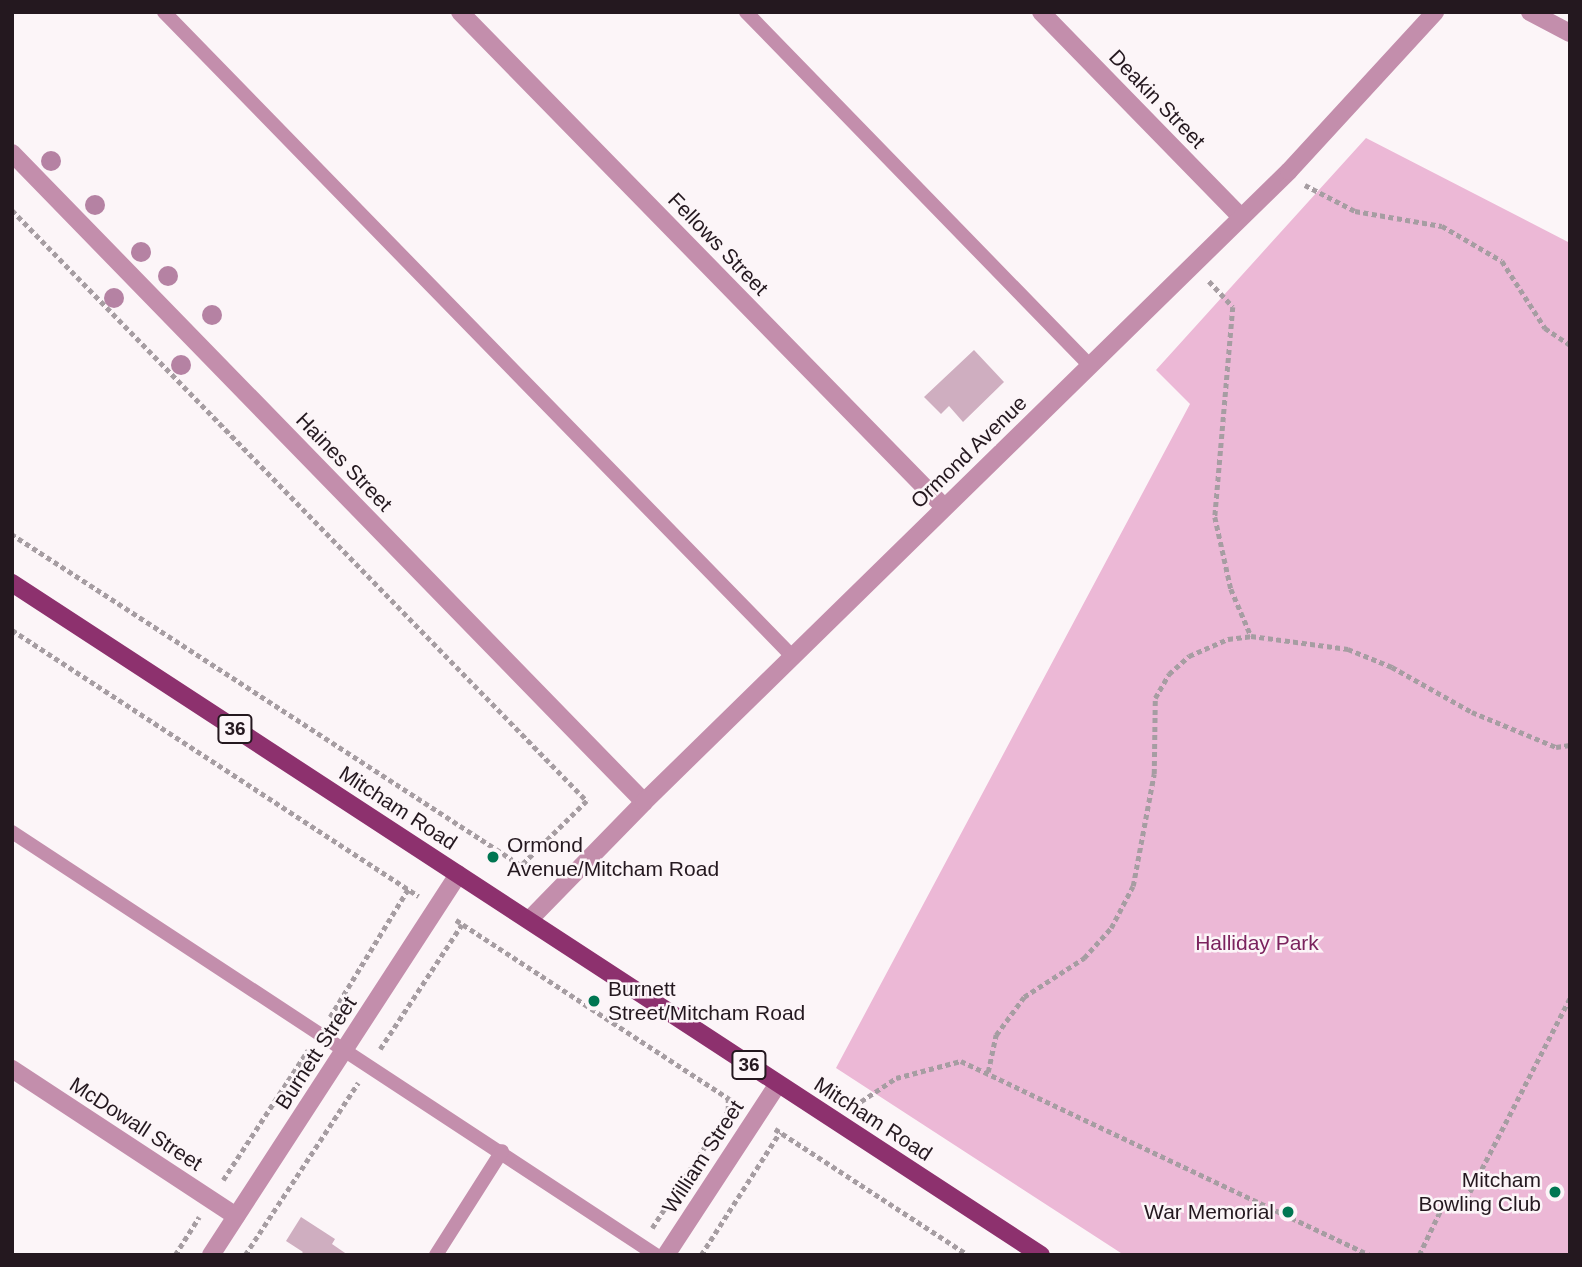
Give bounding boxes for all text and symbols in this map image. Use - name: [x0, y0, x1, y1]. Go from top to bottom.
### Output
- street label: Deakin Street: [1104, 44, 1210, 154]
- street label: Fellows Street: [663, 187, 773, 301]
- street label: Ormond Avenue: [905, 390, 1033, 514]
- street label: Haines Street: [291, 407, 397, 517]
- road number: 36: [216, 714, 254, 744]
- street label: Mitcham Road: [334, 761, 462, 855]
- place label: Ormond Avenue/Mitcham Road: [507, 832, 719, 882]
- marker: Ormond Avenue/Mitcham Road: [485, 849, 501, 865]
- park label: Halliday Park: [1195, 930, 1319, 956]
- place label: Burnett Street/Mitcham Road: [608, 976, 805, 1026]
- street label: Burnett Street: [270, 992, 362, 1114]
- marker: Burnett Street/Mitcham Road: [586, 993, 602, 1009]
- road number: 36: [730, 1050, 768, 1080]
- street label: McDowall Street: [65, 1072, 207, 1176]
- street label: Mitcham Road: [809, 1072, 937, 1166]
- street label: William Street: [657, 1096, 749, 1218]
- place label: Mitcham Bowling Club: [1418, 1167, 1541, 1217]
- marker: Mitcham Bowling Club: [1547, 1184, 1563, 1200]
- place label: War Memorial: [1144, 1199, 1274, 1225]
- marker: War Memorial: [1280, 1204, 1296, 1220]

